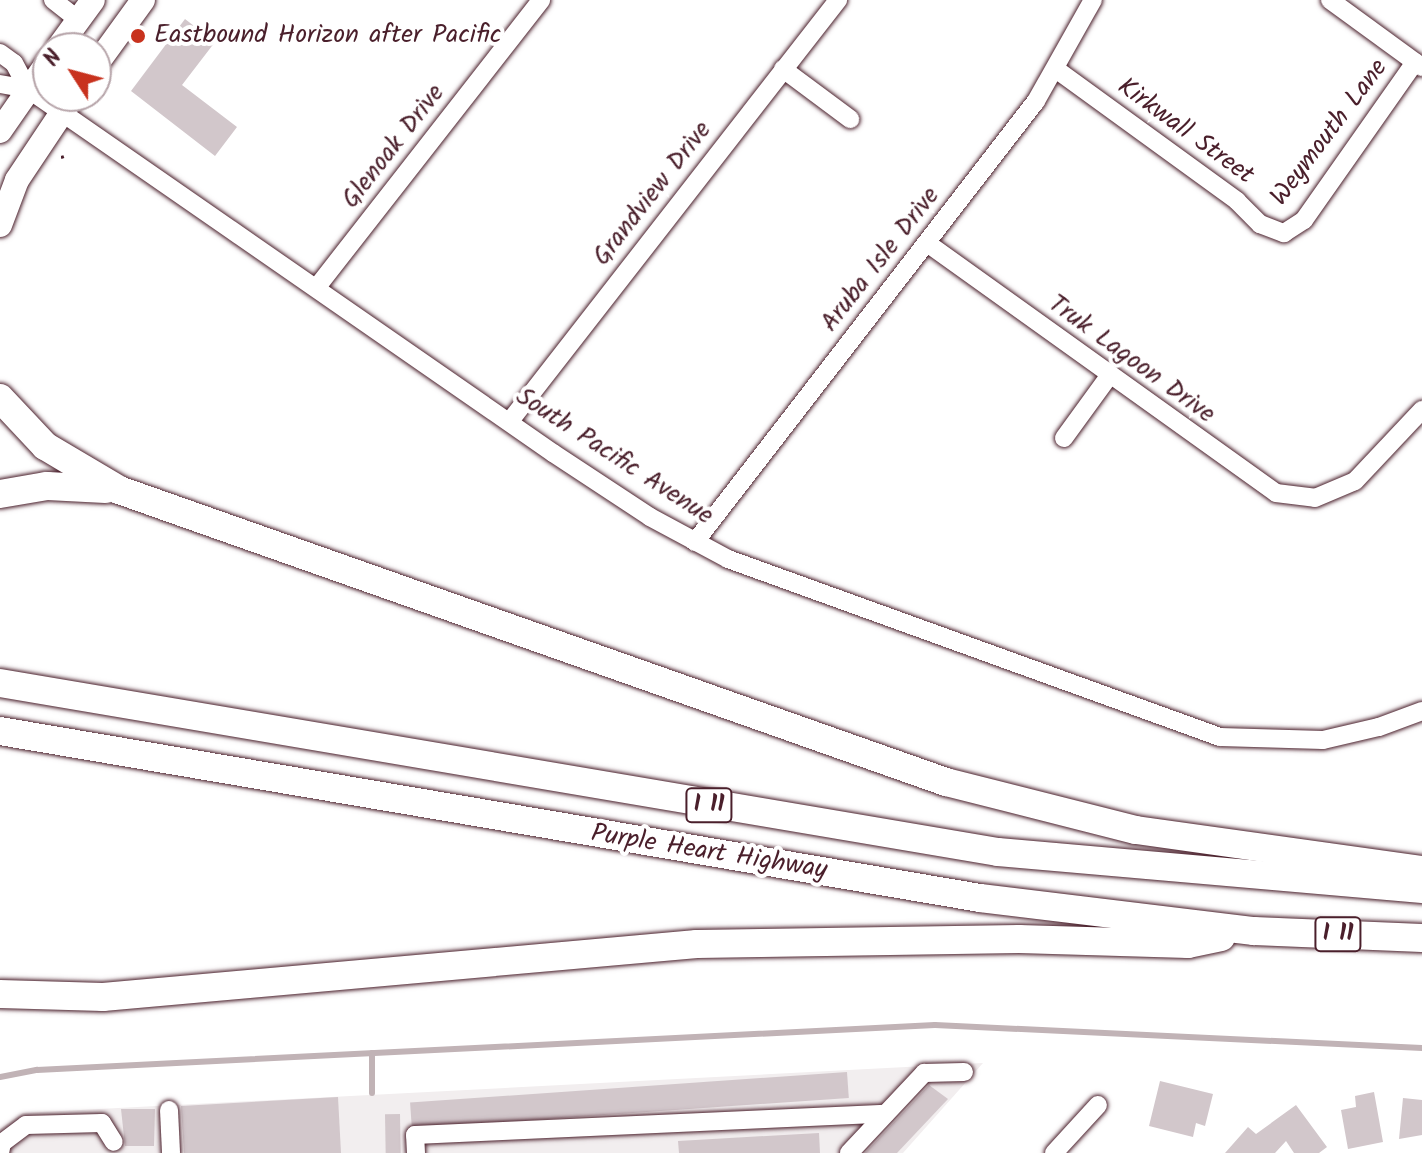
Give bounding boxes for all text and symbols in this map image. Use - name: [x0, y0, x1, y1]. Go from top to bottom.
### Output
- place label: Eastbound Horizon after Pacific: [154, 20, 501, 52]
- marker: Eastbound Horizon after Pacific: [129, 27, 147, 45]
- north arrow: [32, 32, 112, 112]
- text: N: [36, 43, 72, 75]
- street label: Weymouth Lane: [1265, 54, 1395, 212]
- street label: Kirkwall Street: [1111, 72, 1259, 192]
- street label: Glenoak Drive: [336, 79, 452, 215]
- street label: Grandview Drive: [587, 116, 719, 272]
- street label: Aruba Isle Drive: [815, 181, 947, 339]
- street label: Truk Lagoon Drive: [1042, 289, 1220, 431]
- street label: South Pacific Avenue: [510, 382, 718, 532]
- road number: I 11: [685, 785, 733, 825]
- street label: Purple Heart Highway: [589, 819, 829, 887]
- road number: I 11: [1314, 914, 1362, 954]

